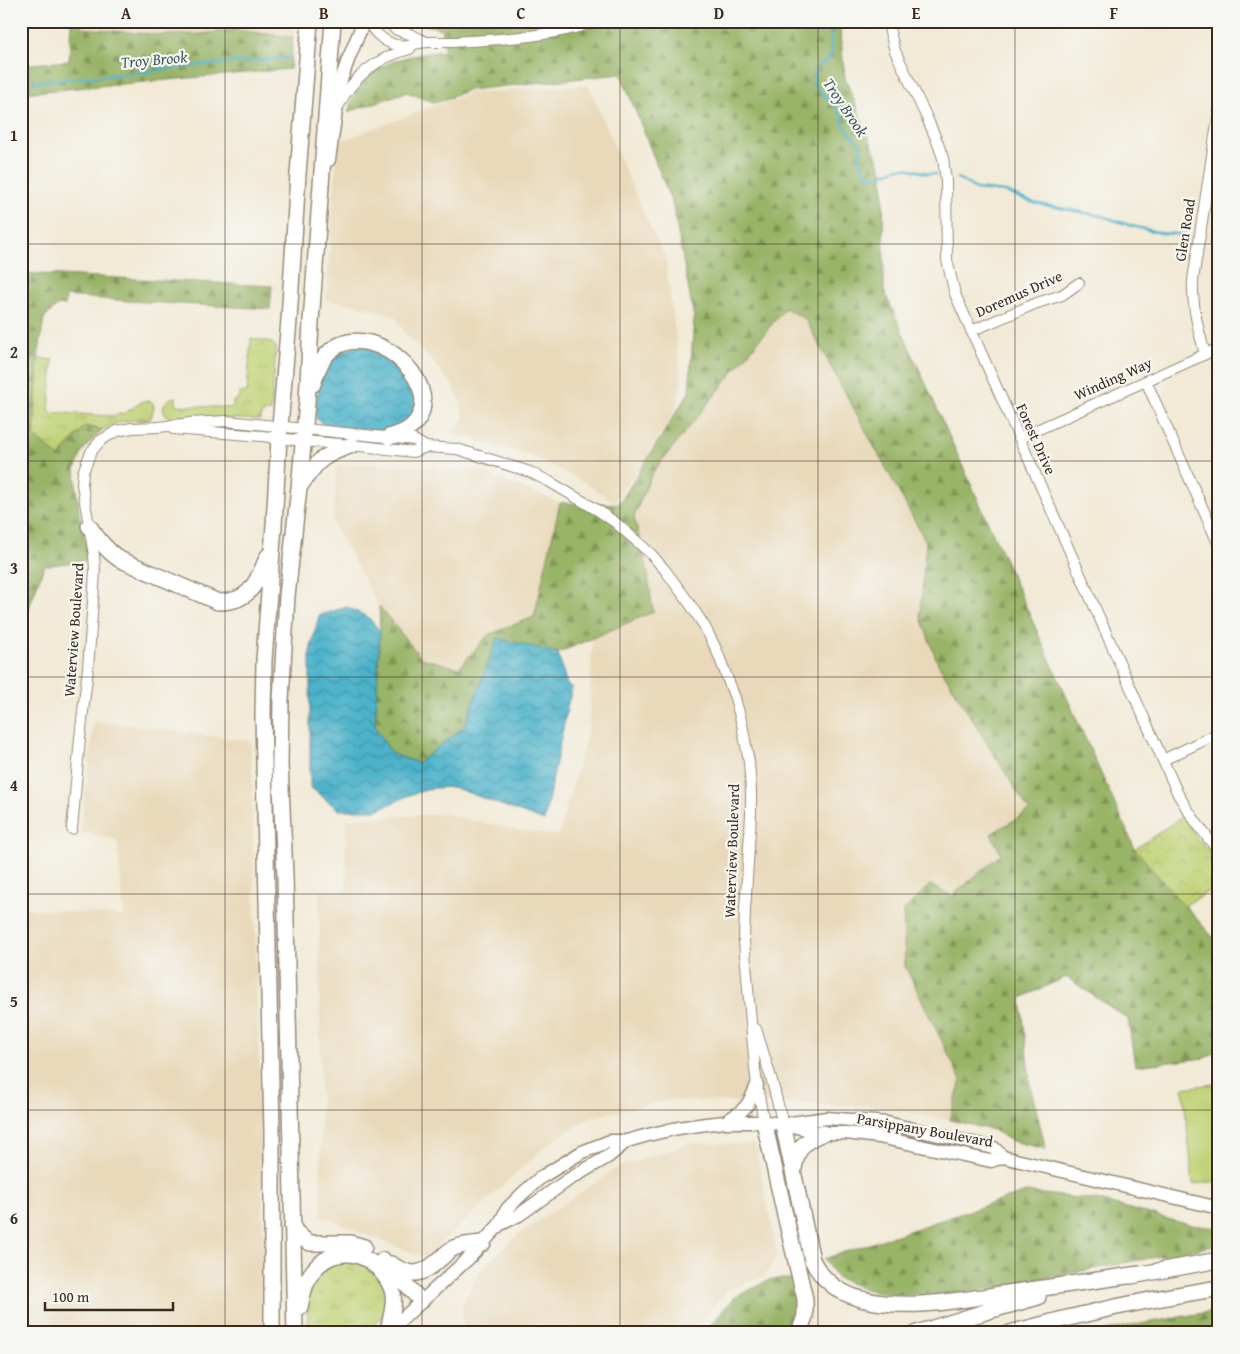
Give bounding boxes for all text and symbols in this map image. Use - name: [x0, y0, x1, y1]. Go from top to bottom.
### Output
- text: A: [121, 1, 132, 25]
- text: B: [319, 1, 329, 25]
- text: C: [516, 1, 526, 25]
- text: D: [714, 1, 724, 25]
- text: E: [912, 1, 921, 25]
- text: F: [1110, 1, 1118, 25]
- water label: Troy Brook: [120, 44, 189, 74]
- water label: Troy Brook: [817, 73, 875, 142]
- text: 1: [10, 123, 18, 147]
- street label: Glen Road: [1169, 197, 1200, 263]
- street label: Doremus Drive: [972, 265, 1066, 322]
- text: 2: [10, 340, 18, 364]
- street label: Winding Way: [1070, 352, 1156, 405]
- street label: Forest Drive: [1011, 400, 1061, 478]
- text: 3: [10, 556, 18, 580]
- street label: Waterview Boulevard: [58, 562, 89, 698]
- text: 4: [10, 773, 18, 797]
- street label: Waterview Boulevard: [719, 784, 744, 918]
- text: 5: [10, 989, 18, 1013]
- street label: Parsippany Boulevard: [855, 1107, 995, 1152]
- text: 6: [10, 1206, 18, 1230]
- scale bar: [45, 1279, 172, 1311]
- text: 100 m: [52, 1286, 90, 1307]

